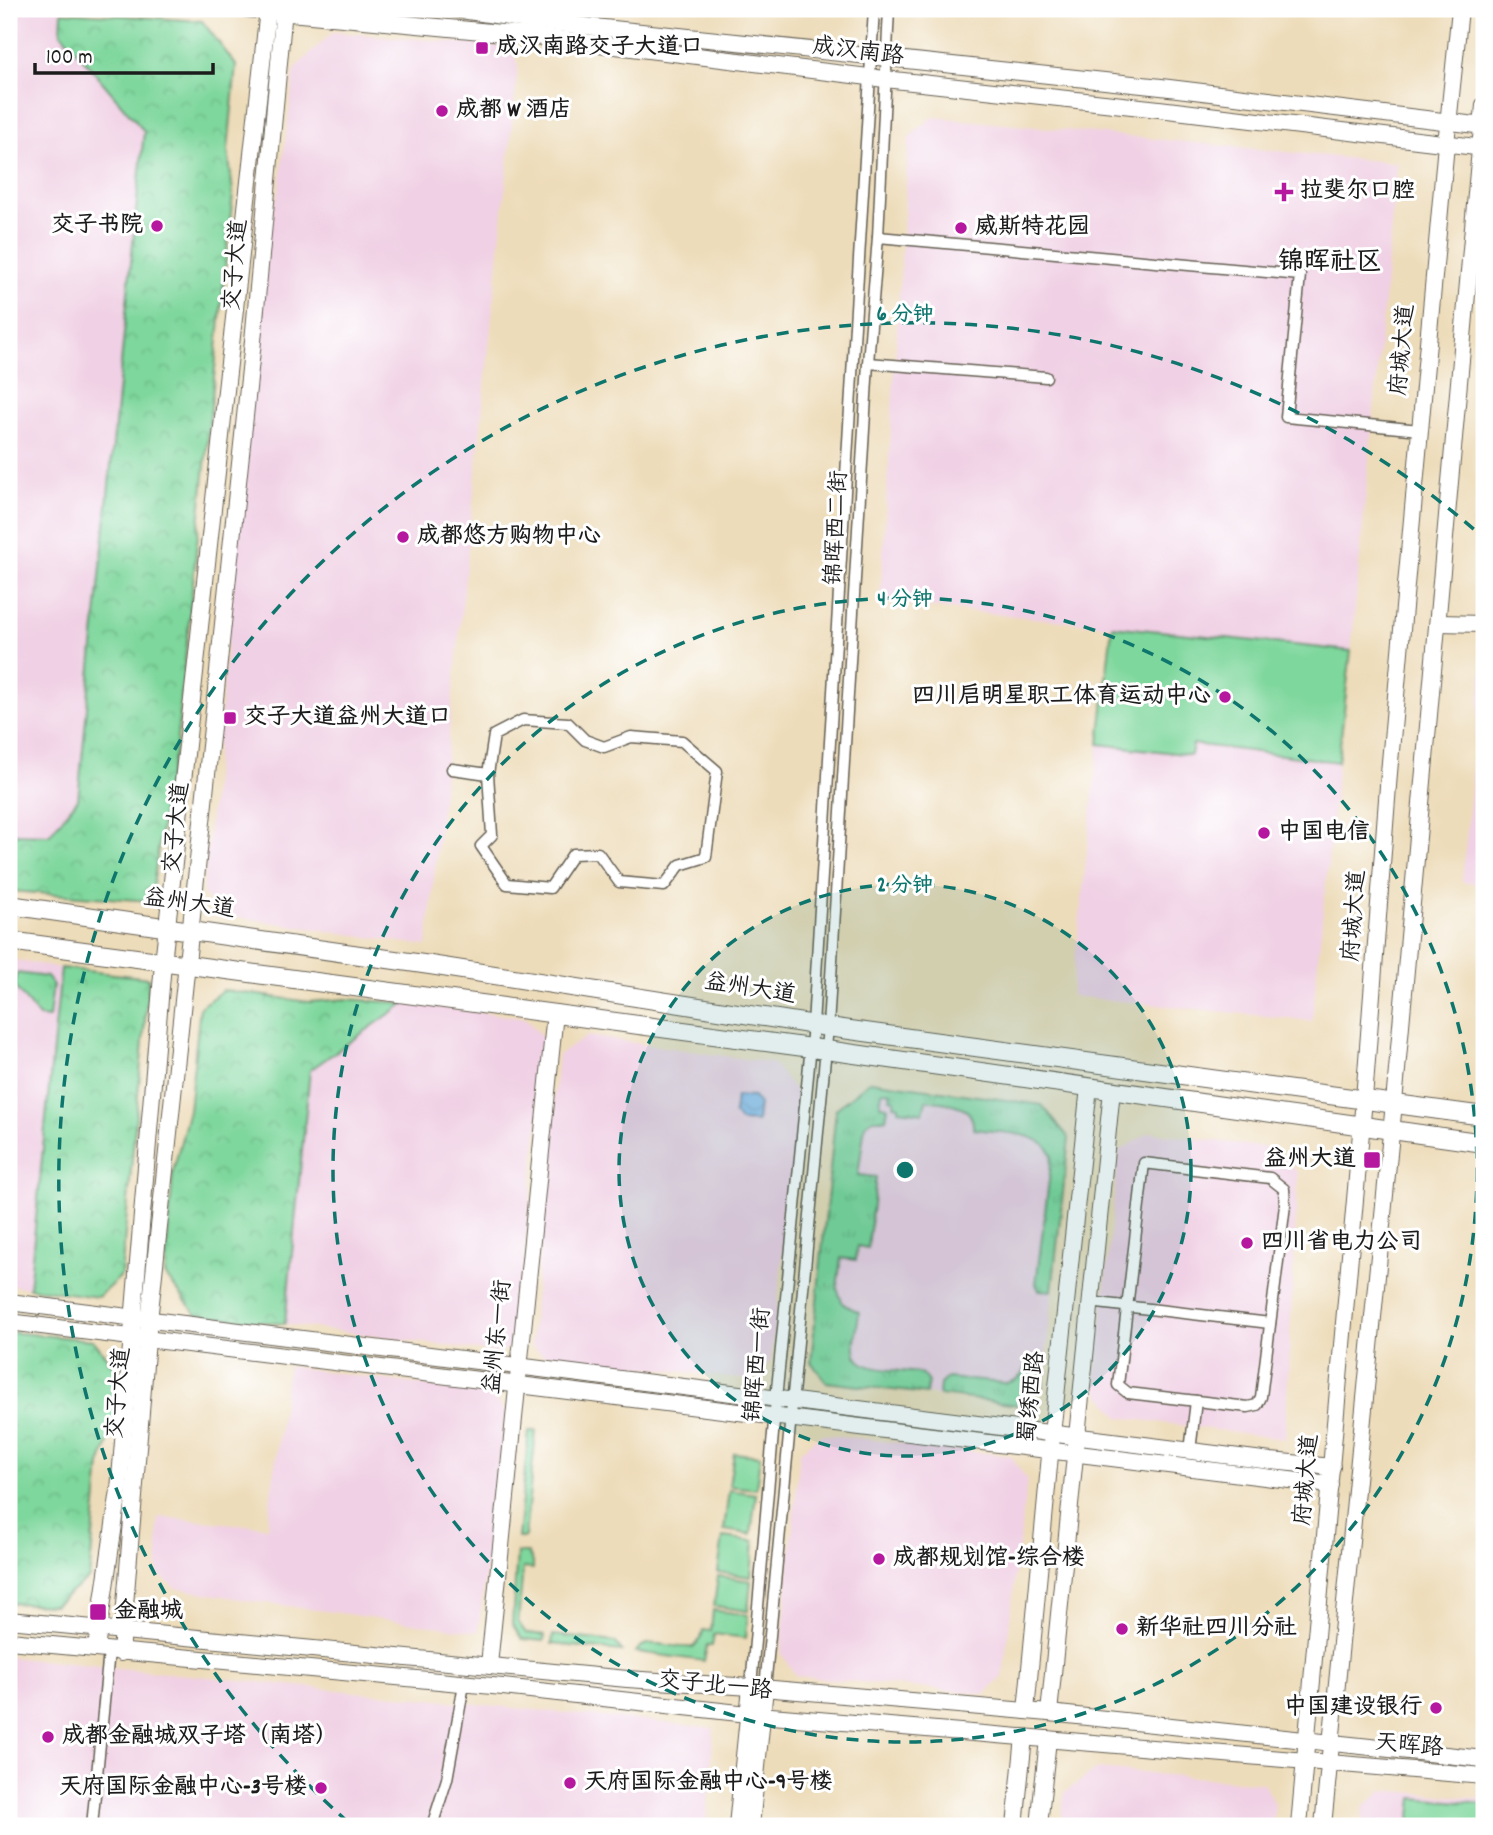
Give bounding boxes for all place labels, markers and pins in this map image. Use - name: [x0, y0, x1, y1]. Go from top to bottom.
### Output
- place label: 成汉南路交子大道口: [496, 32, 703, 65]
- marker: 成汉南路交子大道口: [474, 40, 490, 56]
- place label: 成都 W 酒店: [456, 95, 572, 128]
- marker: 成都 W 酒店: [434, 103, 450, 119]
- place label: 拉斐尔口腔: [1300, 176, 1415, 209]
- marker: 拉斐尔口腔: [1274, 182, 1294, 202]
- place label: 交子书院: [51, 210, 143, 243]
- place label: 威斯特花园: [975, 212, 1090, 245]
- marker: 交子书院: [149, 218, 165, 234]
- marker: 威斯特花园: [953, 220, 969, 236]
- place label: 成都悠方购物中心: [417, 521, 601, 554]
- marker: 成都悠方购物中心: [395, 529, 411, 545]
- place label: 四川启明星职工体育运动中心: [912, 681, 1211, 714]
- marker: 四川启明星职工体育运动中心: [1217, 689, 1233, 705]
- place label: 交子大道益州大道口: [244, 702, 451, 735]
- marker: 交子大道益州大道口: [222, 710, 238, 726]
- place label: 中国电信: [1278, 817, 1370, 850]
- marker: 中国电信: [1256, 825, 1272, 841]
- place label: 益州大道: [1264, 1144, 1356, 1177]
- marker: 益州大道: [1362, 1150, 1382, 1170]
- centre of rings: [893, 1158, 917, 1182]
- place label: 四川省电力公司: [1261, 1227, 1422, 1260]
- marker: 四川省电力公司: [1239, 1235, 1255, 1251]
- place label: 成都规划馆-综合楼: [893, 1543, 1085, 1576]
- marker: 成都规划馆-综合楼: [871, 1551, 887, 1567]
- place label: 金融城: [114, 1596, 183, 1629]
- marker: 金融城: [88, 1602, 108, 1622]
- place label: 新华社四川分社: [1136, 1613, 1297, 1646]
- marker: 新华社四川分社: [1114, 1621, 1130, 1637]
- place label: 中国建设银行: [1284, 1692, 1422, 1725]
- marker: 中国建设银行: [1428, 1700, 1444, 1716]
- place label: 成都金融城双子塔（南塔）: [62, 1721, 338, 1754]
- marker: 成都金融城双子塔（南塔）: [40, 1729, 56, 1745]
- place label: 天府国际金融中心-9号楼: [584, 1767, 832, 1800]
- place label: 天府国际金融中心-3号楼: [59, 1772, 307, 1805]
- marker: 天府国际金融中心-9号楼: [562, 1775, 578, 1791]
- marker: 天府国际金融中心-3号楼: [313, 1780, 329, 1796]

